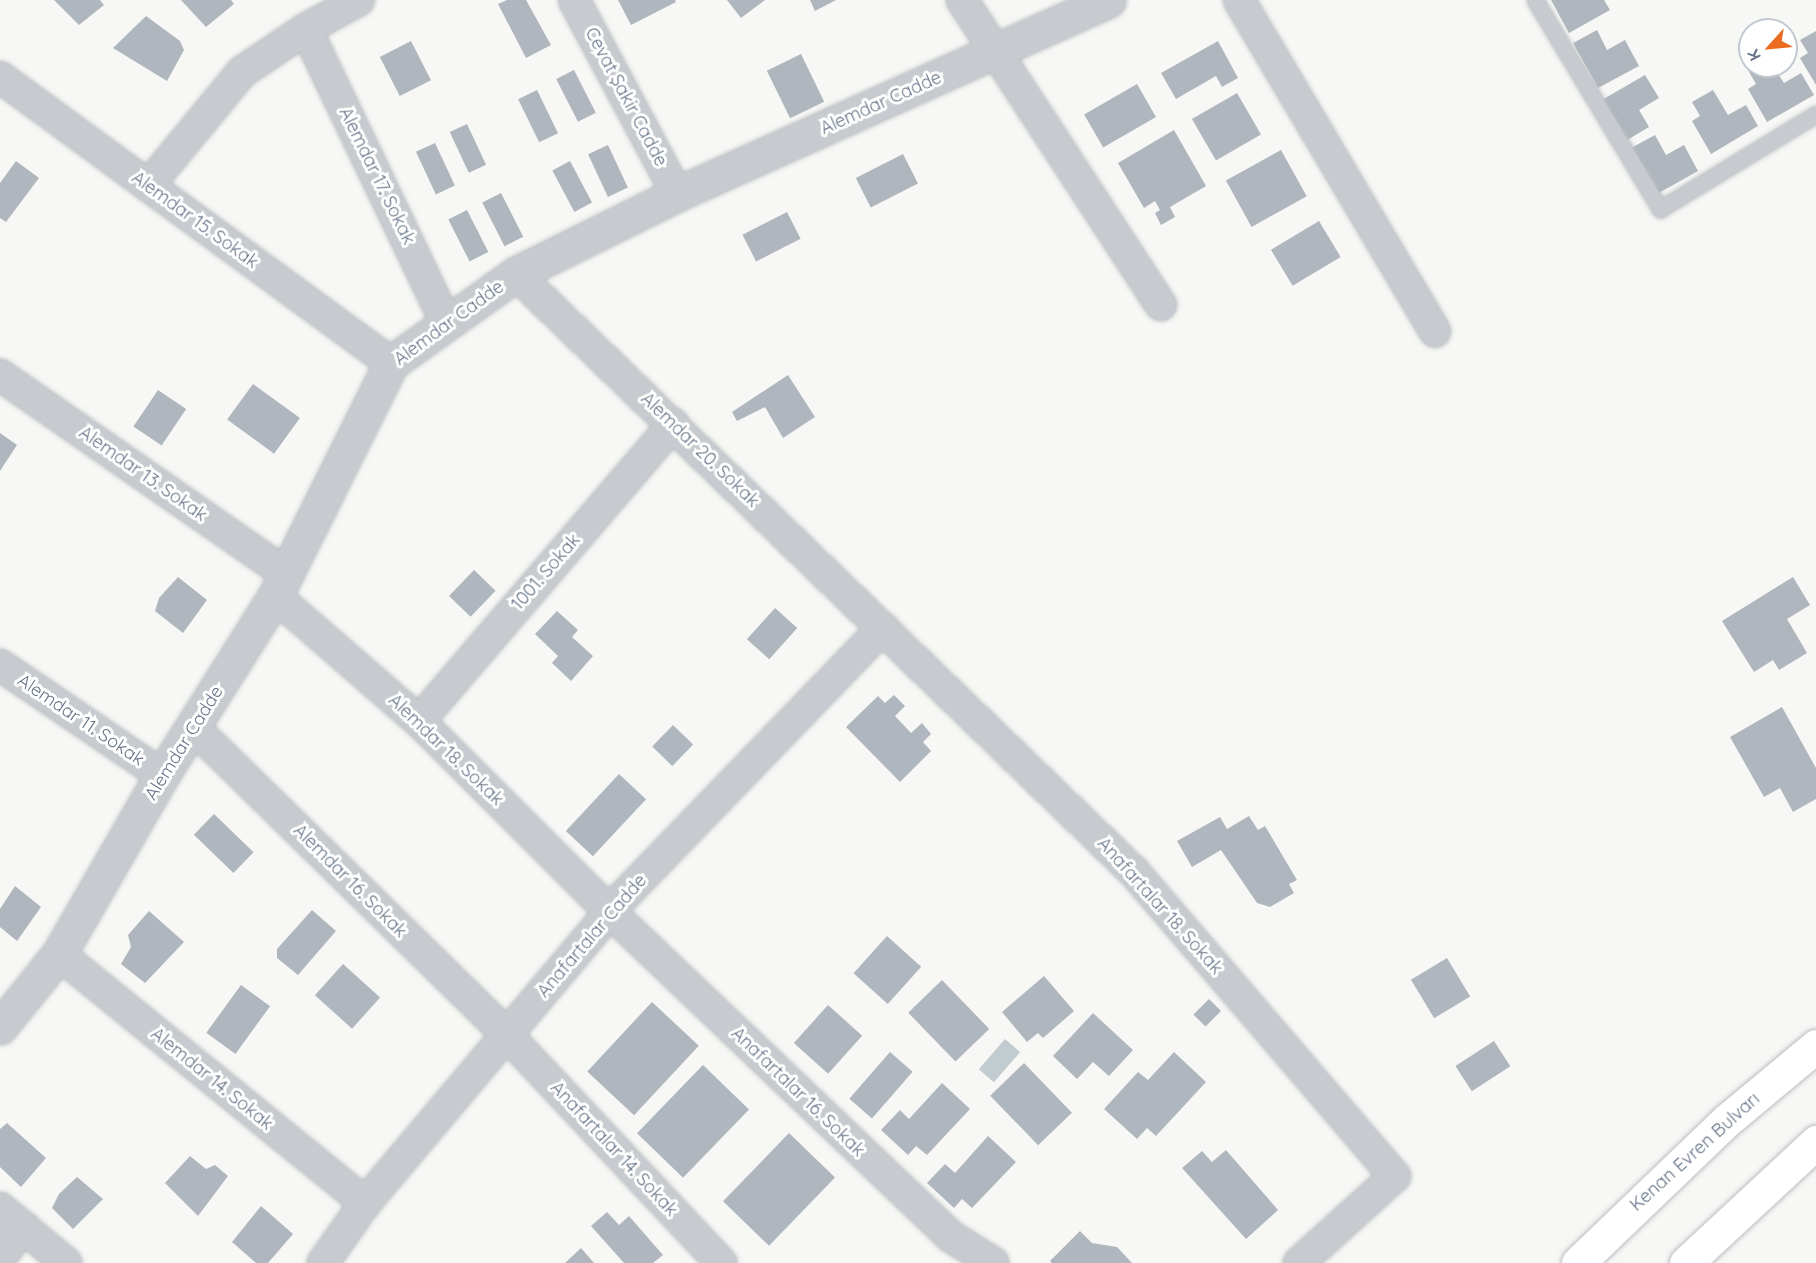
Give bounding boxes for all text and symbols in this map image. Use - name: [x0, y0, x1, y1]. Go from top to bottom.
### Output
- north arrow: [1738, 18, 1798, 78]
- street label: Cevat Şakir Cadde: [580, 24, 672, 170]
- text: K: [1742, 46, 1765, 64]
- street label: Alemdar Cadde: [817, 67, 945, 139]
- street label: Alemdar 17. Sokak: [334, 104, 420, 248]
- street label: Alemdar 15. Sokak: [128, 167, 262, 273]
- street label: Alemdar Cadde: [390, 276, 508, 370]
- street label: Alemdar 20. Sokak: [636, 388, 764, 512]
- street label: Alemdar 13. Sokak: [75, 422, 211, 526]
- street label: 1001. Sokak: [507, 529, 585, 615]
- street label: Alemdar 11. Sokak: [13, 670, 149, 770]
- street label: Alemdar Cadde: [140, 682, 228, 804]
- street label: Alemdar 18. Sokak: [384, 690, 508, 810]
- street label: Alemdar 16. Sokak: [289, 820, 411, 942]
- street label: Anafartalar 18. Sokak: [1093, 833, 1227, 979]
- street label: Anafartalar Cadde: [533, 870, 651, 1002]
- street label: Alemdar 14. Sokak: [147, 1023, 277, 1135]
- street label: Anafartalar 16. Sokak: [727, 1023, 869, 1161]
- street label: Anafartalar 14. Sokak: [546, 1077, 682, 1221]
- street label: Kenan Evren Bulvarı: [1626, 1088, 1764, 1216]

